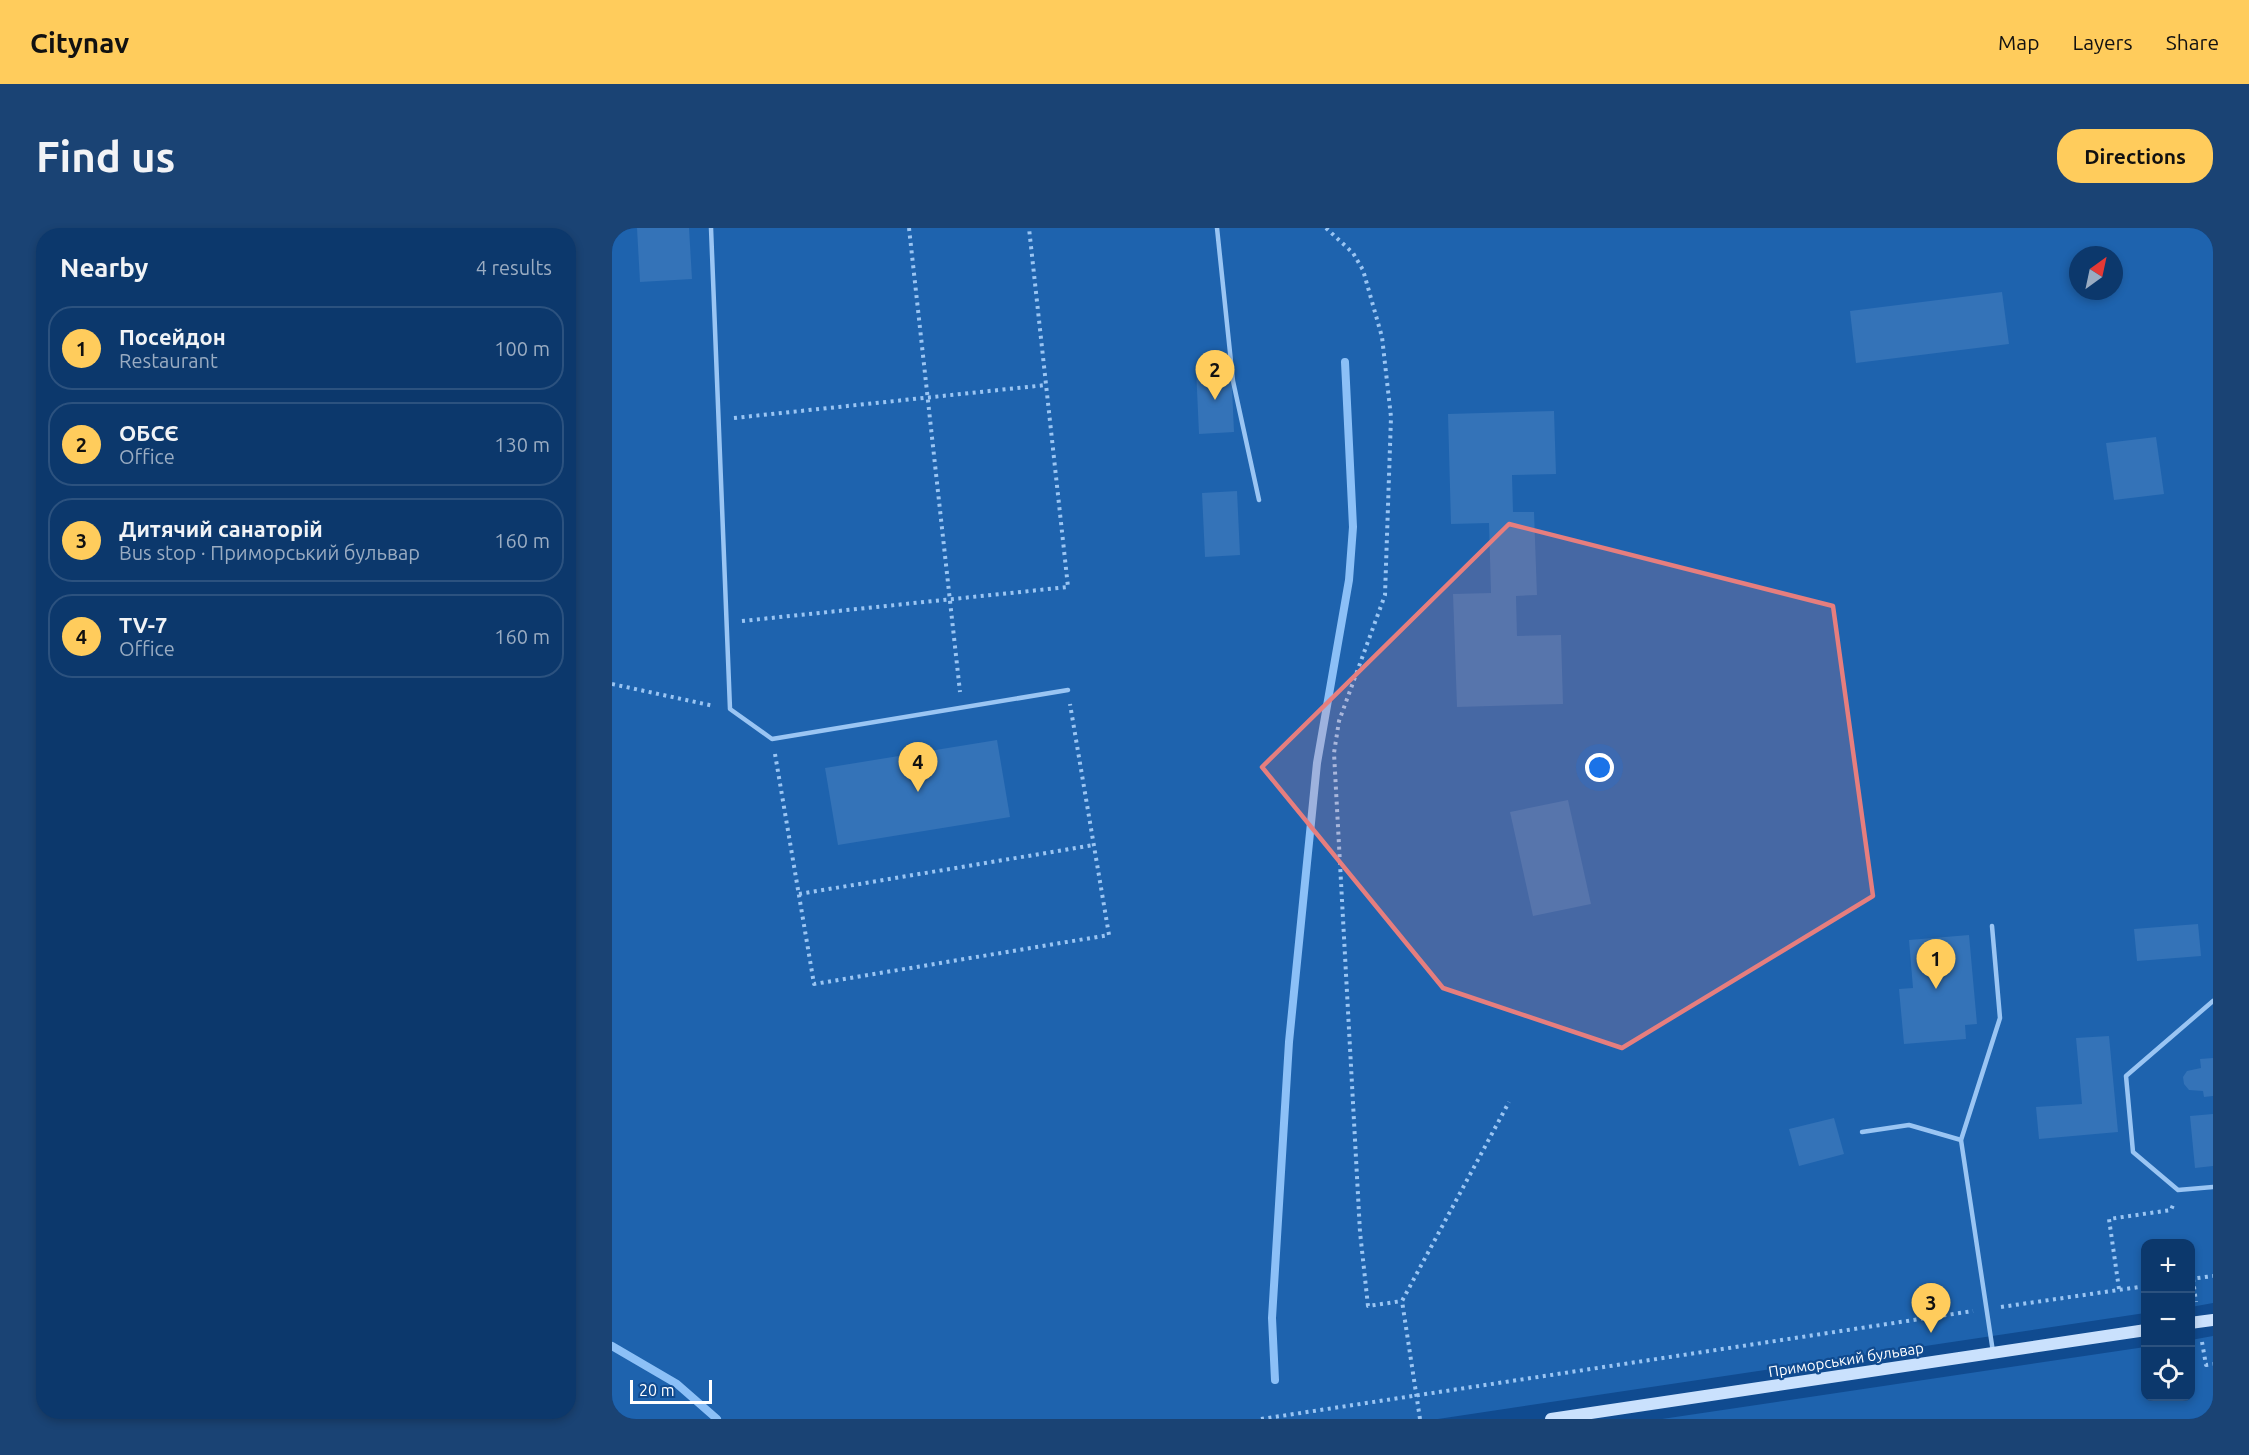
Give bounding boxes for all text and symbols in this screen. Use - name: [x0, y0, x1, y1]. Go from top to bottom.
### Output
- text: Citynav: [30, 27, 129, 58]
- text: Map: [1998, 30, 2039, 54]
- text: Layers: [2072, 30, 2133, 54]
- text: Share: [2166, 30, 2219, 54]
- button: Directions: [2057, 129, 2213, 183]
- text: Find us: [36, 133, 175, 180]
- north arrow: [2069, 246, 2123, 300]
- text: Nearby: [60, 253, 148, 282]
- text: 4 results: [476, 256, 552, 279]
- text: Посейдон: [119, 324, 226, 349]
- text: 1: [76, 337, 87, 360]
- text: 100 m: [494, 337, 550, 360]
- text: Restaurant: [119, 349, 218, 372]
- pin: 2: [1196, 350, 1234, 400]
- text: ОБСЄ: [119, 420, 179, 445]
- text: 2: [76, 433, 87, 456]
- text: 130 m: [494, 433, 550, 456]
- text: Office: [119, 445, 175, 468]
- text: Дитячий санаторій: [119, 516, 323, 541]
- text: 3: [76, 529, 87, 552]
- text: 160 m: [494, 529, 550, 552]
- text: Bus stop · Приморський бульвар: [119, 541, 420, 564]
- text: TV-7: [119, 612, 167, 637]
- text: 4: [76, 625, 87, 648]
- text: 160 m: [494, 625, 550, 648]
- text: Office: [119, 637, 175, 660]
- pin: 4: [898, 742, 938, 792]
- your location: [1585, 753, 1614, 782]
- pin: 1: [1916, 940, 1956, 989]
- map controls: [2141, 1239, 2195, 1401]
- button: +: [2141, 1239, 2195, 1293]
- pin: 3: [1912, 1284, 1950, 1333]
- button: −: [2141, 1293, 2195, 1347]
- street label: Приморський бульвар: [1767, 1339, 1925, 1380]
- button: locate: [2141, 1347, 2195, 1401]
- scale bar: [630, 1377, 712, 1404]
- text: 20 m: [639, 1381, 675, 1399]

